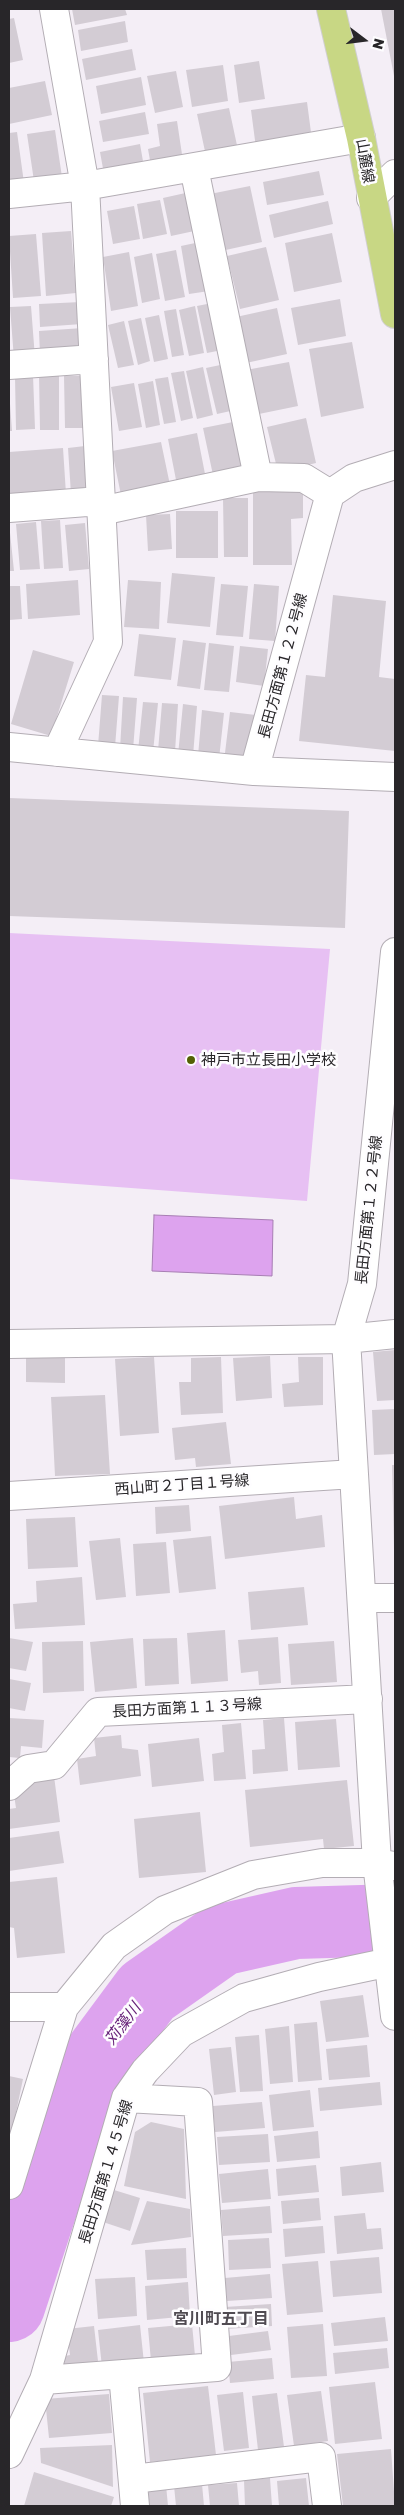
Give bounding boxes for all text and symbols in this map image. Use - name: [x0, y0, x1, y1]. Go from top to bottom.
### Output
- north arrow: [339, 15, 389, 65]
- text: N: [369, 37, 389, 51]
- street label: 山麓線: [352, 137, 378, 185]
- street label: 長田方面第１２２号線: [255, 591, 311, 741]
- place label: 神戸市立長田小学校: [201, 1051, 336, 1069]
- marker: 神戸市立長田小学校: [185, 1054, 197, 1066]
- street label: 長田方面第１２２号線: [352, 1134, 386, 1286]
- street label: 西山町２丁目１号線: [114, 1471, 250, 1499]
- street label: 長田方面第１１３号線: [112, 1695, 262, 1721]
- water label: 苅藻川: [101, 1999, 145, 2049]
- street label: 長田方面第１４５号線: [75, 2098, 137, 2246]
- district label: 宮川町五丁目: [173, 2309, 269, 2329]

